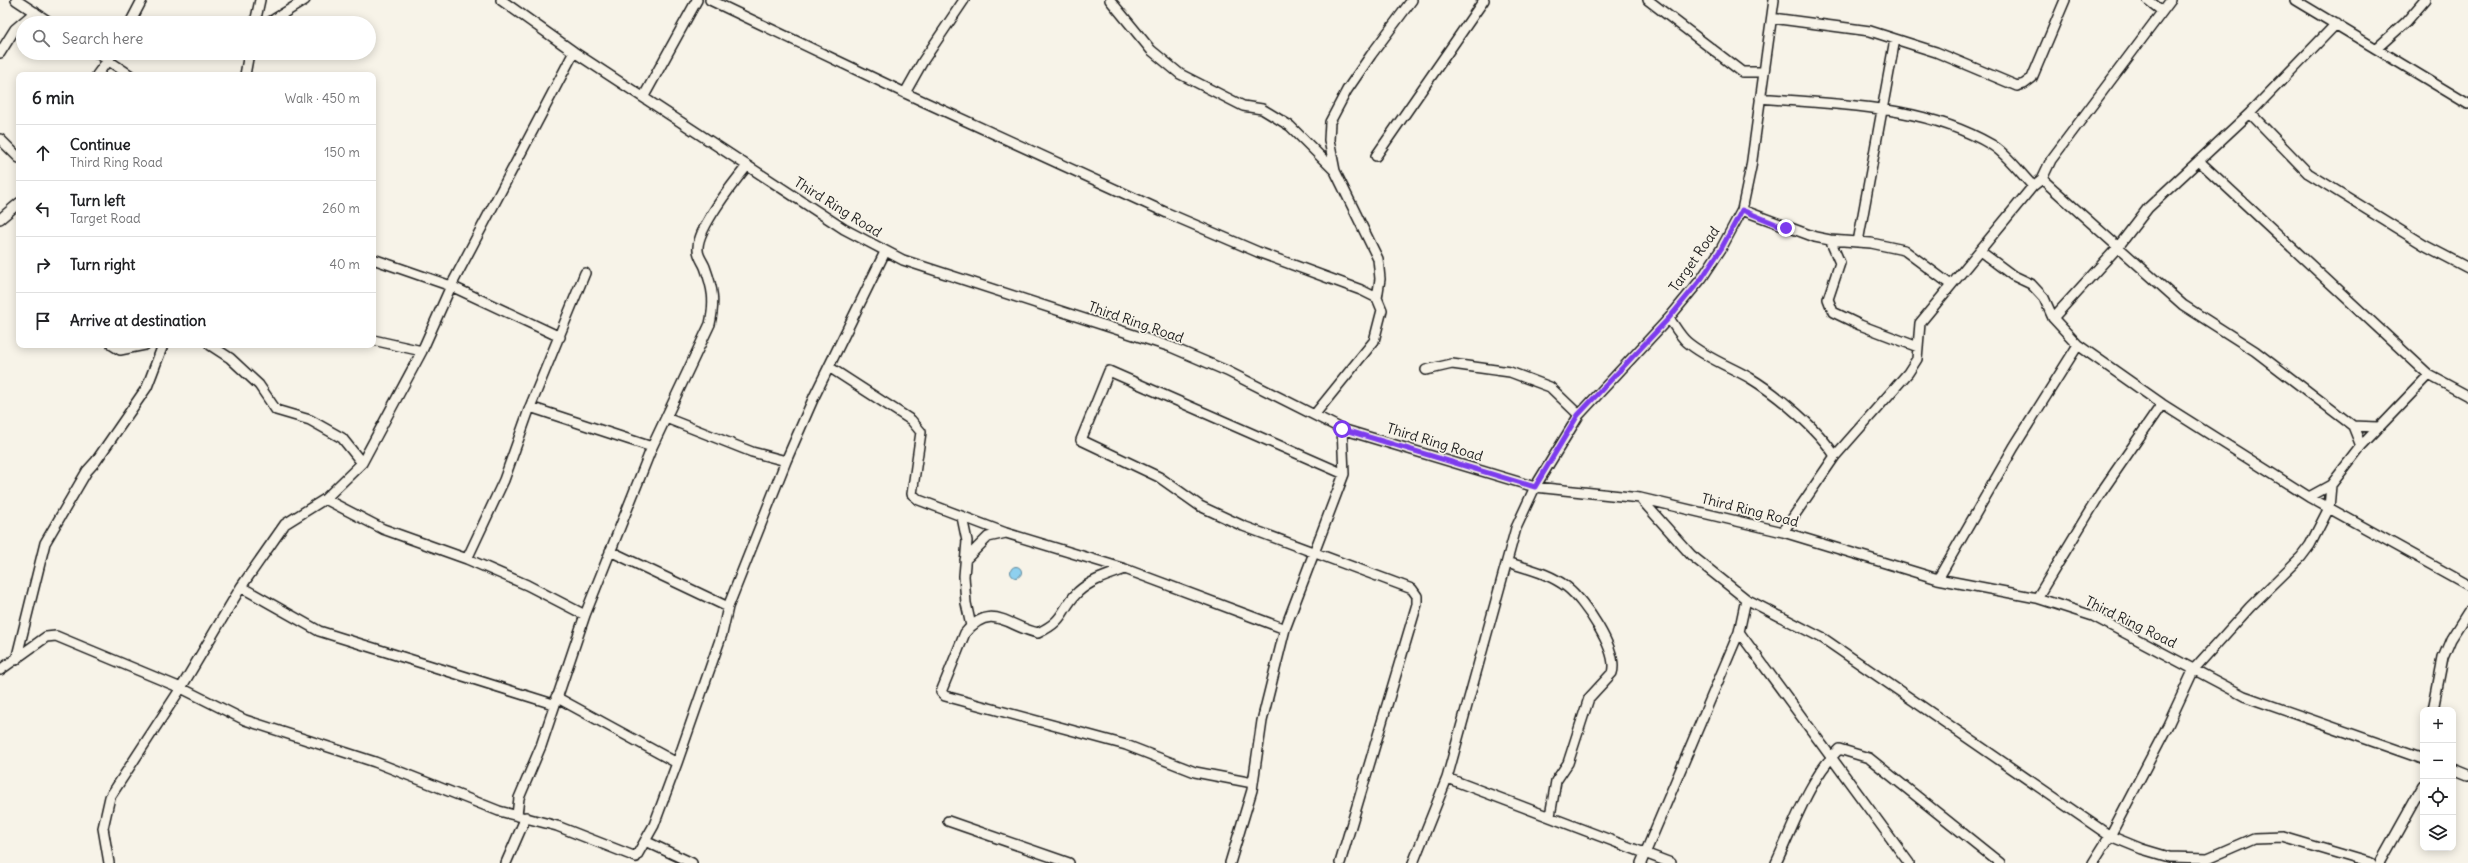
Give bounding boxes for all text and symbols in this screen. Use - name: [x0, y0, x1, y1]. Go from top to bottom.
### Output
- search box: [16, 16, 376, 60]
- icon: search: [30, 27, 52, 49]
- text: Search here: [62, 29, 143, 48]
- text: 6 min: [32, 87, 74, 109]
- text: Walk · 450 m: [285, 90, 360, 107]
- text: Continue: [70, 135, 131, 154]
- icon: ahead: [32, 142, 54, 164]
- text: 150 m: [324, 144, 360, 161]
- text: Third Ring Road: [70, 154, 163, 171]
- street label: Third Ring Road: [791, 173, 885, 241]
- text: Turn left: [70, 191, 125, 210]
- icon: left: [32, 198, 54, 220]
- text: 260 m: [322, 200, 360, 217]
- text: Target Road: [70, 210, 141, 227]
- route end: [1777, 219, 1795, 237]
- street label: Target Road: [1665, 223, 1723, 295]
- icon: right: [32, 254, 54, 276]
- text: Turn right: [70, 255, 135, 274]
- text: 40 m: [329, 256, 360, 273]
- street label: Third Ring Road: [1086, 297, 1186, 347]
- icon: arrive: [32, 310, 54, 332]
- text: Arrive at destination: [70, 311, 206, 330]
- street label: Third Ring Road: [1385, 419, 1485, 465]
- route start: [1333, 420, 1351, 438]
- street label: Third Ring Road: [1699, 489, 1801, 531]
- street label: Third Ring Road: [2082, 592, 2180, 652]
- map controls: [2420, 707, 2456, 851]
- button: +: [2420, 707, 2456, 743]
- button: −: [2420, 743, 2456, 779]
- button: locate: [2420, 779, 2456, 815]
- button: layers: [2420, 815, 2456, 851]

